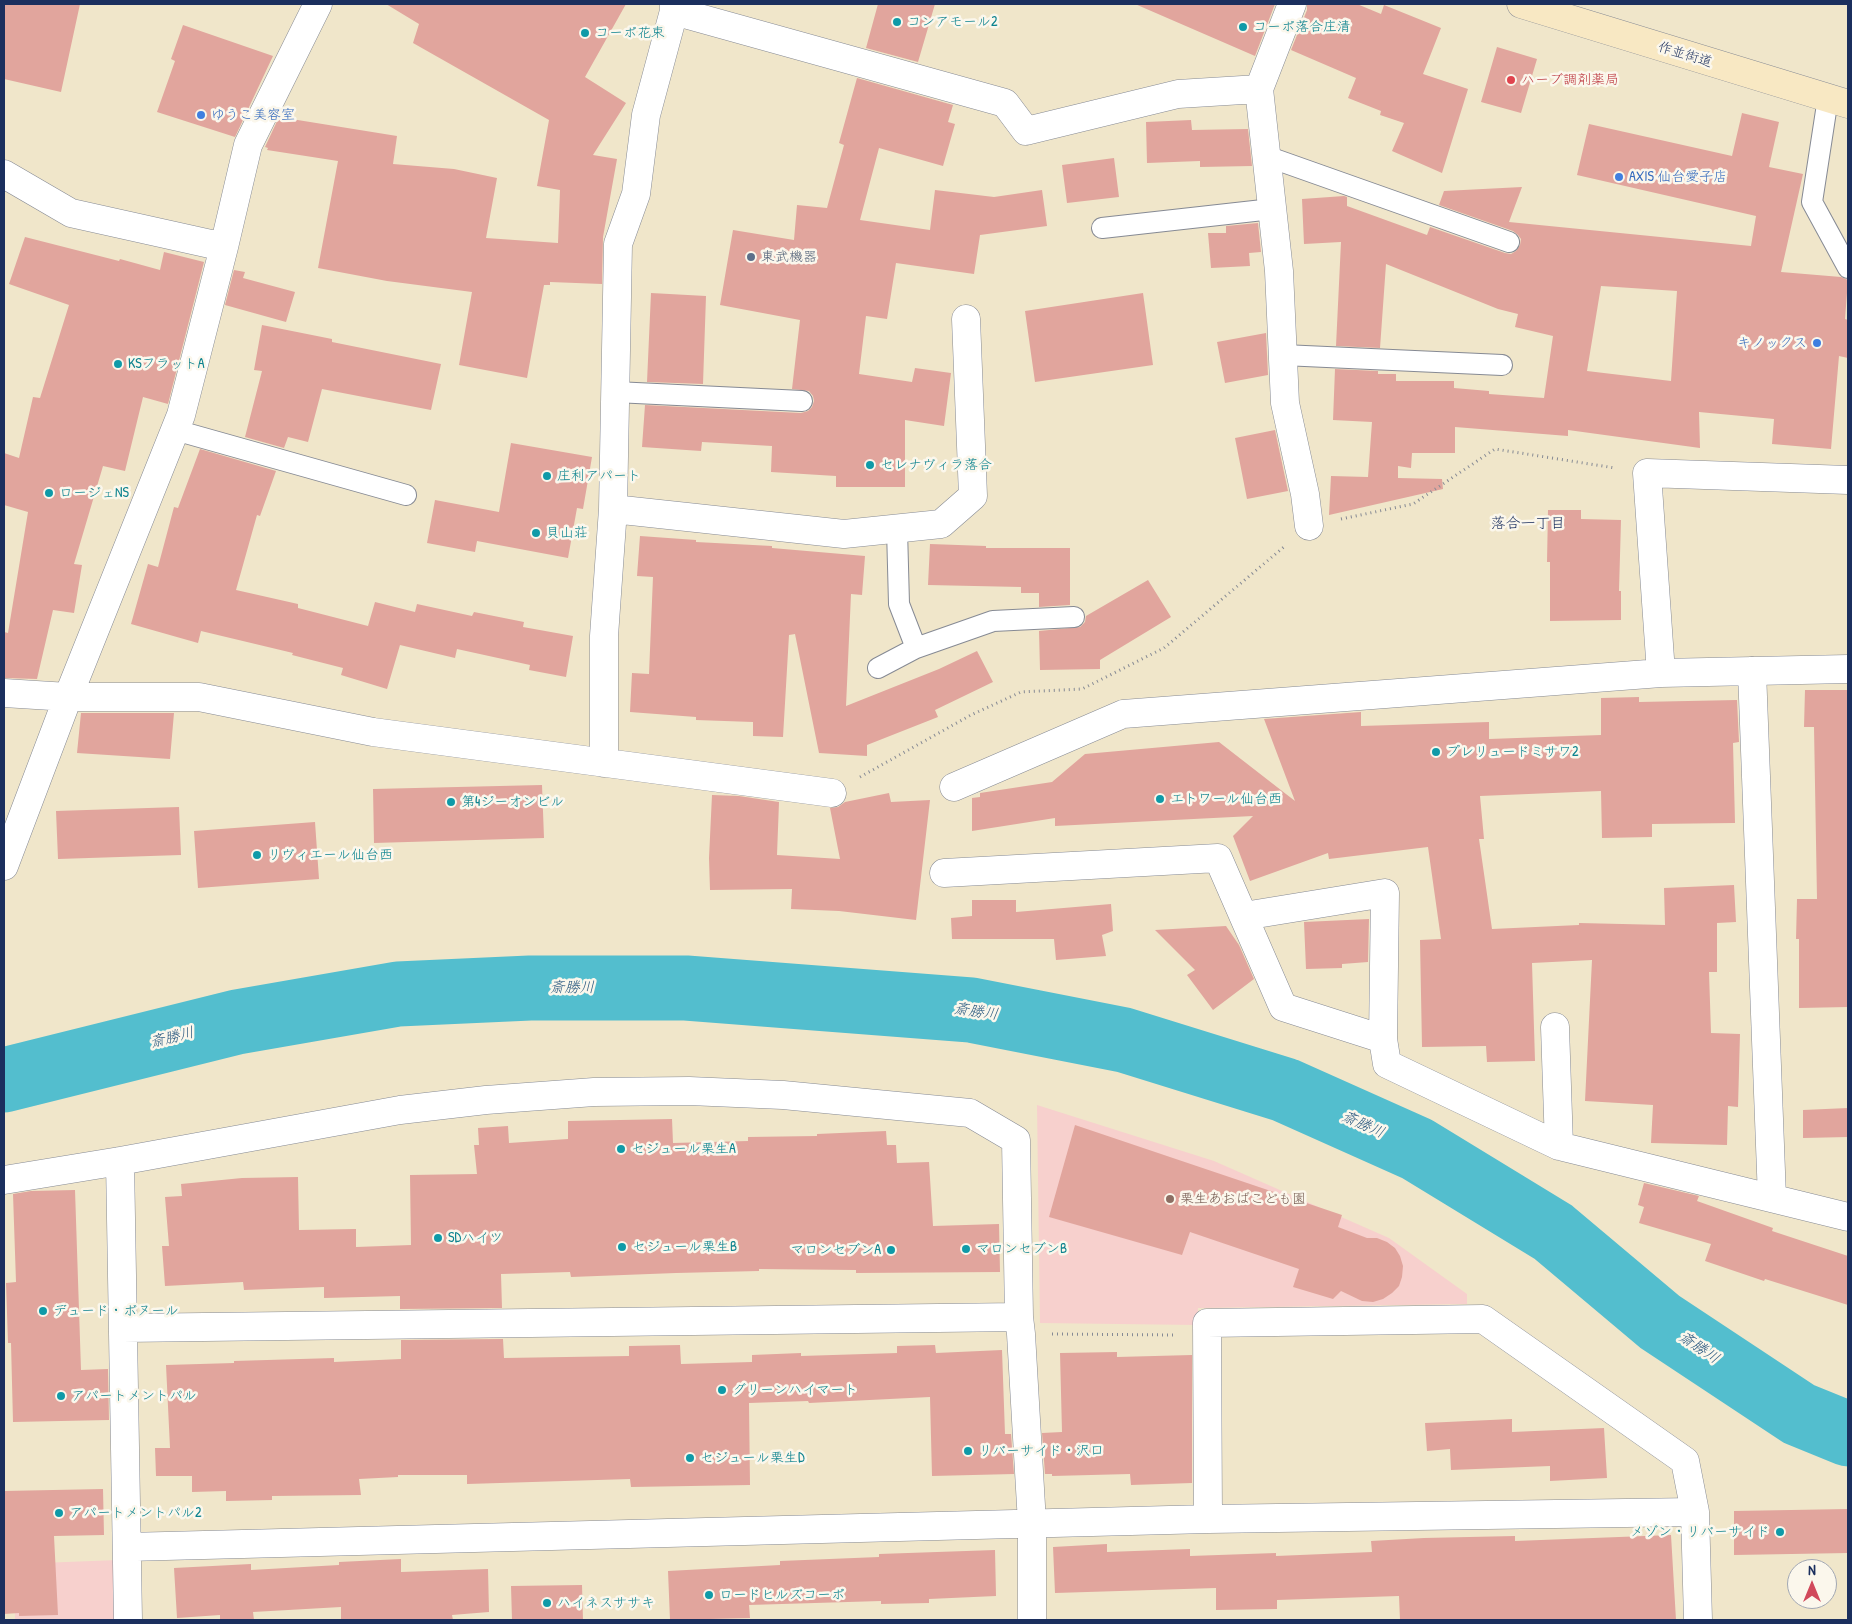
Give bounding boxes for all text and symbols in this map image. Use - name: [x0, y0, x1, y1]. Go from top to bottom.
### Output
- place label: コンアモール2: [907, 14, 998, 30]
- marker: コンアモール2: [891, 16, 903, 28]
- place label: コーポ落合庄清: [1253, 19, 1351, 35]
- marker: コーポ落合庄清: [1237, 21, 1249, 33]
- place label: コーポ花束: [595, 25, 665, 41]
- marker: コーポ花束: [579, 27, 591, 39]
- street label: 作並街道: [1656, 39, 1714, 71]
- place label: ハーブ調剤薬局: [1521, 72, 1619, 88]
- marker: ハーブ調剤薬局: [1505, 74, 1517, 86]
- place label: ゆうこ美容室: [211, 107, 295, 123]
- marker: ゆうこ美容室: [195, 109, 207, 121]
- place label: AXIS 仙台愛子店: [1629, 169, 1727, 185]
- marker: AXIS 仙台愛子店: [1613, 171, 1625, 183]
- place label: 東武機器: [761, 249, 817, 265]
- marker: 東武機器: [745, 251, 757, 263]
- place label: キノックス: [1737, 335, 1807, 351]
- marker: キノックス: [1811, 337, 1823, 349]
- place label: KSフラットA: [128, 356, 205, 372]
- marker: KSフラットA: [112, 358, 124, 370]
- place label: セレナヴィラ落合: [880, 457, 992, 473]
- marker: セレナヴィラ落合: [864, 459, 876, 471]
- place label: 庄利アパート: [557, 468, 641, 484]
- marker: 庄利アパート: [541, 470, 553, 482]
- place label: ロージェNS: [59, 485, 129, 501]
- marker: ロージェNS: [43, 487, 55, 499]
- district label: 落合一丁目: [1491, 515, 1565, 533]
- place label: 貝山荘: [546, 525, 588, 541]
- marker: 貝山荘: [530, 527, 542, 539]
- place label: プレリュードミサワ2: [1446, 744, 1579, 760]
- marker: プレリュードミサワ2: [1430, 746, 1442, 758]
- place label: エトワール仙台西: [1170, 791, 1282, 807]
- marker: エトワール仙台西: [1154, 793, 1166, 805]
- place label: 第4ジーオンビル: [461, 794, 564, 810]
- marker: 第4ジーオンビル: [445, 796, 457, 808]
- place label: リヴィエール仙台西: [267, 847, 393, 863]
- marker: リヴィエール仙台西: [251, 849, 263, 861]
- water label: 斎勝川: [550, 979, 594, 997]
- water label: 斎勝川: [952, 1000, 1000, 1024]
- water label: 斎勝川: [148, 1024, 196, 1052]
- water label: 斎勝川: [1339, 1108, 1387, 1142]
- place label: セジュール栗生A: [631, 1141, 736, 1157]
- marker: セジュール栗生A: [615, 1143, 627, 1155]
- place label: 栗生あおばこども園: [1180, 1191, 1306, 1207]
- marker: 栗生あおばこども園: [1164, 1193, 1176, 1205]
- place label: SDハイツ: [448, 1230, 503, 1246]
- marker: SDハイツ: [432, 1232, 444, 1244]
- place label: セジュール栗生B: [632, 1239, 737, 1255]
- marker: セジュール栗生B: [616, 1241, 628, 1253]
- place label: マロンセブンB: [976, 1241, 1067, 1257]
- place label: マロンセブンA: [790, 1242, 881, 1258]
- marker: マロンセブンB: [960, 1243, 972, 1255]
- marker: マロンセブンA: [885, 1244, 897, 1256]
- place label: デュード・ボヌール: [53, 1303, 179, 1319]
- marker: デュード・ボヌール: [37, 1305, 49, 1317]
- water label: 斎勝川: [1675, 1328, 1723, 1368]
- place label: グリーンハイマート: [732, 1382, 858, 1398]
- marker: グリーンハイマート: [716, 1384, 728, 1396]
- place label: アパートメントパル: [71, 1388, 197, 1404]
- marker: アパートメントパル: [55, 1390, 67, 1402]
- place label: リバーサイド・沢口: [978, 1443, 1104, 1459]
- marker: リバーサイド・沢口: [962, 1445, 974, 1457]
- place label: セジュール栗生D: [700, 1450, 805, 1466]
- marker: セジュール栗生D: [684, 1452, 696, 1464]
- place label: アパートメントパル2: [69, 1505, 202, 1521]
- marker: アパートメントパル2: [53, 1507, 65, 1519]
- place label: メゾン・リバーサイド: [1630, 1524, 1770, 1540]
- marker: メゾン・リバーサイド: [1774, 1526, 1786, 1538]
- north arrow: [1787, 1559, 1837, 1609]
- text: N: [1808, 1560, 1816, 1579]
- place label: ロードヒルズコーポ: [719, 1587, 845, 1603]
- marker: ロードヒルズコーポ: [703, 1589, 715, 1601]
- place label: ハイネスササキ: [557, 1595, 655, 1611]
- marker: ハイネスササキ: [541, 1597, 553, 1609]

